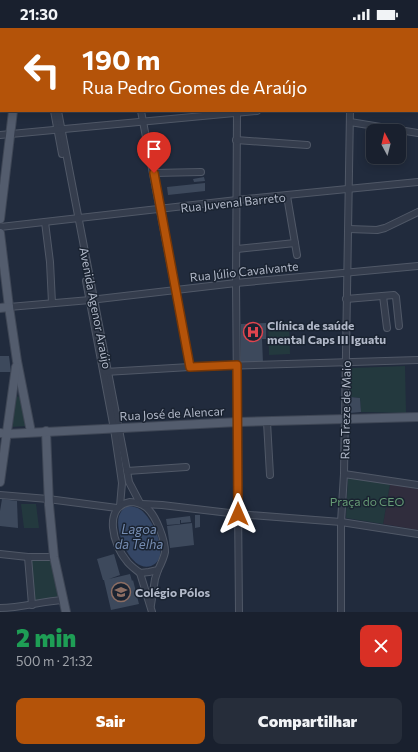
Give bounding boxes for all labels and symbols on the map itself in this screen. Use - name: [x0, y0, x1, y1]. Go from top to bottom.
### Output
- north arrow: [366, 124, 406, 164]
- pin: [137, 132, 171, 173]
- street label: Rua Juvenal Barreto: [180, 190, 286, 215]
- street label: Avenida Agenor Araújo: [77, 246, 115, 370]
- street label: Rua Júlio Cavalvante: [189, 258, 299, 285]
- place label: Clínica de saúde mental Caps III Iguatu: [267, 318, 386, 346]
- hospital icon: Clínica de saúde mental Caps III Iguatu: [242, 321, 264, 343]
- street label: Rua Treze de Maio: [337, 360, 353, 460]
- street label: Rua José de Alencar: [119, 403, 225, 424]
- position arrow: [217, 493, 259, 535]
- park label: Praça do CEO: [330, 494, 404, 508]
- water label: Lagoa da Telha: [115, 521, 163, 552]
- school or university icon: Colégio Pólos: [110, 581, 132, 603]
- place label: Colégio Pólos: [135, 585, 210, 599]

